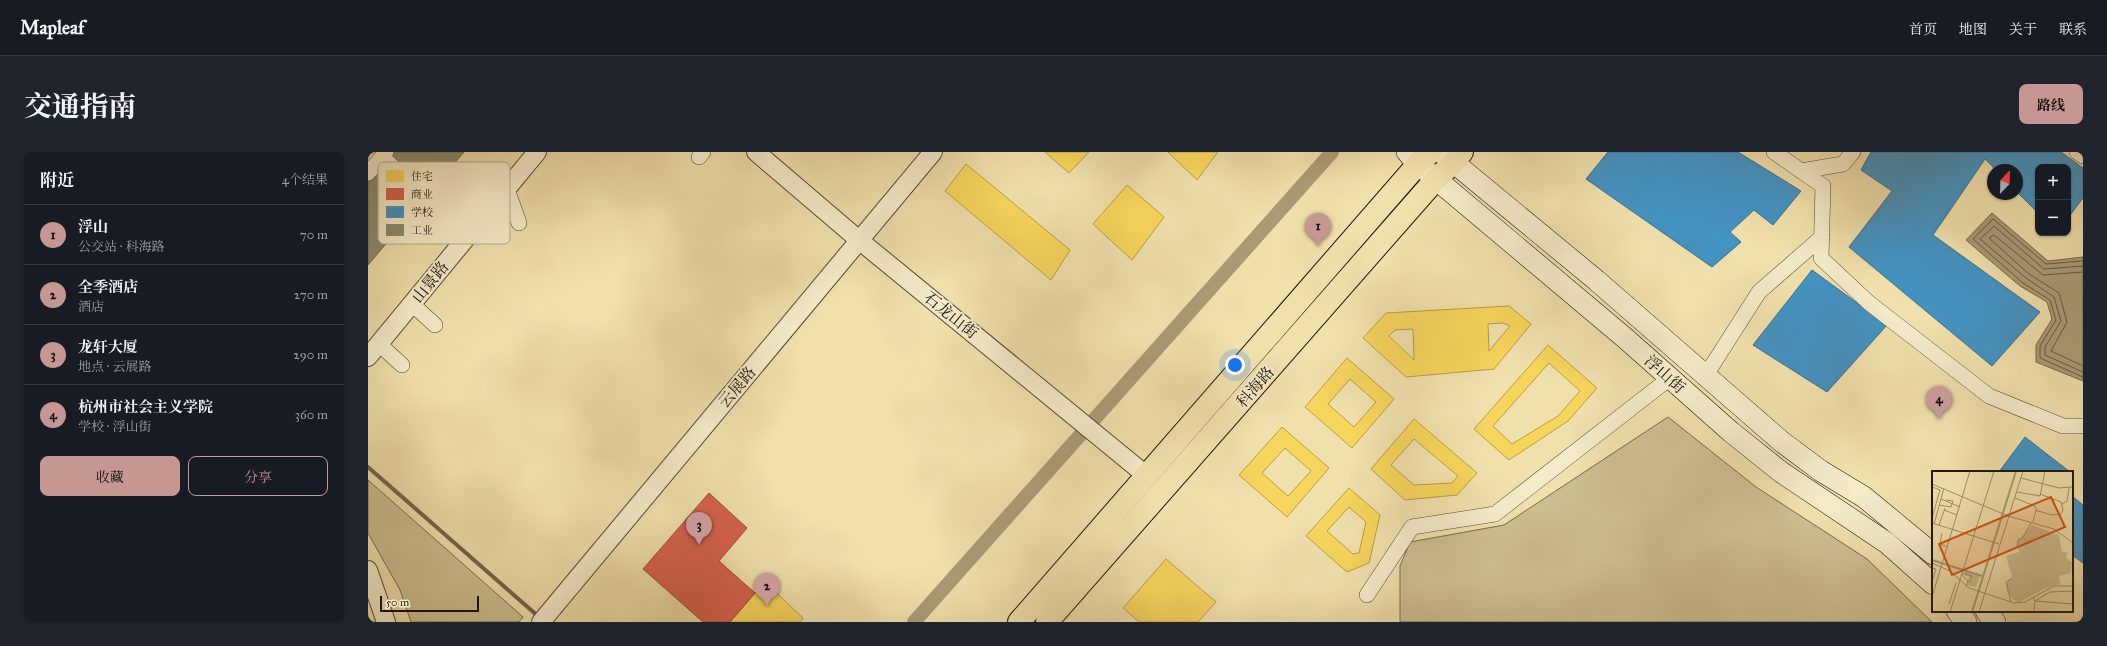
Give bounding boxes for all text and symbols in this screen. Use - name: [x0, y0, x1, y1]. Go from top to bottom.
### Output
- text: Mapleaf: [20, 16, 84, 39]
- text: 首页: [1909, 21, 1937, 38]
- text: 地图: [1959, 21, 1987, 38]
- text: 关于: [2009, 21, 2037, 38]
- text: 联系: [2059, 21, 2087, 38]
- button: 路线: [2019, 84, 2083, 124]
- text: 交通指南: [24, 89, 136, 124]
- legend: [378, 162, 510, 244]
- north arrow: [1987, 164, 2023, 200]
- map controls: [2035, 164, 2071, 236]
- button: +: [2035, 164, 2071, 200]
- text: 附近: [40, 170, 74, 191]
- text: 住宅: [411, 170, 433, 183]
- text: 4个结果: [282, 172, 328, 188]
- text: 商业: [411, 188, 433, 201]
- button: −: [2035, 200, 2071, 236]
- text: 学校: [411, 206, 433, 219]
- pin: 1: [1305, 213, 1331, 246]
- text: 浮山: [78, 218, 108, 236]
- text: 工业: [411, 224, 433, 237]
- text: 1: [50, 227, 56, 243]
- text: 70 m: [300, 227, 328, 243]
- text: 公交站 · 科海路: [78, 239, 164, 255]
- street label: 山景路: [408, 257, 452, 307]
- text: 全季酒店: [78, 278, 138, 296]
- text: 2: [50, 287, 56, 303]
- text: 270 m: [294, 287, 328, 303]
- street label: 石龙山街: [920, 287, 982, 343]
- text: 酒店: [78, 299, 104, 315]
- text: 龙轩大厦: [78, 338, 138, 356]
- text: 3: [50, 347, 56, 363]
- text: 290 m: [293, 347, 328, 363]
- street label: 浮山街: [1641, 351, 1689, 397]
- your location: [1225, 355, 1245, 375]
- text: 地点 · 云展路: [78, 359, 151, 375]
- street label: 云展路: [714, 363, 760, 411]
- street label: 科海路: [1232, 363, 1278, 411]
- pin: 4: [1926, 386, 1952, 419]
- text: 杭州市社会主义学院: [78, 398, 213, 416]
- text: 4: [49, 407, 57, 423]
- text: 360 m: [295, 407, 328, 423]
- text: 学校 · 浮山街: [78, 419, 151, 435]
- button: 收藏: [40, 456, 180, 496]
- button: 分享: [188, 456, 328, 496]
- inset map: [1932, 471, 2073, 612]
- pin: 3: [686, 512, 712, 545]
- pin: 2: [754, 573, 780, 606]
- scale bar: [380, 594, 479, 613]
- text: 50 m: [386, 596, 409, 609]

